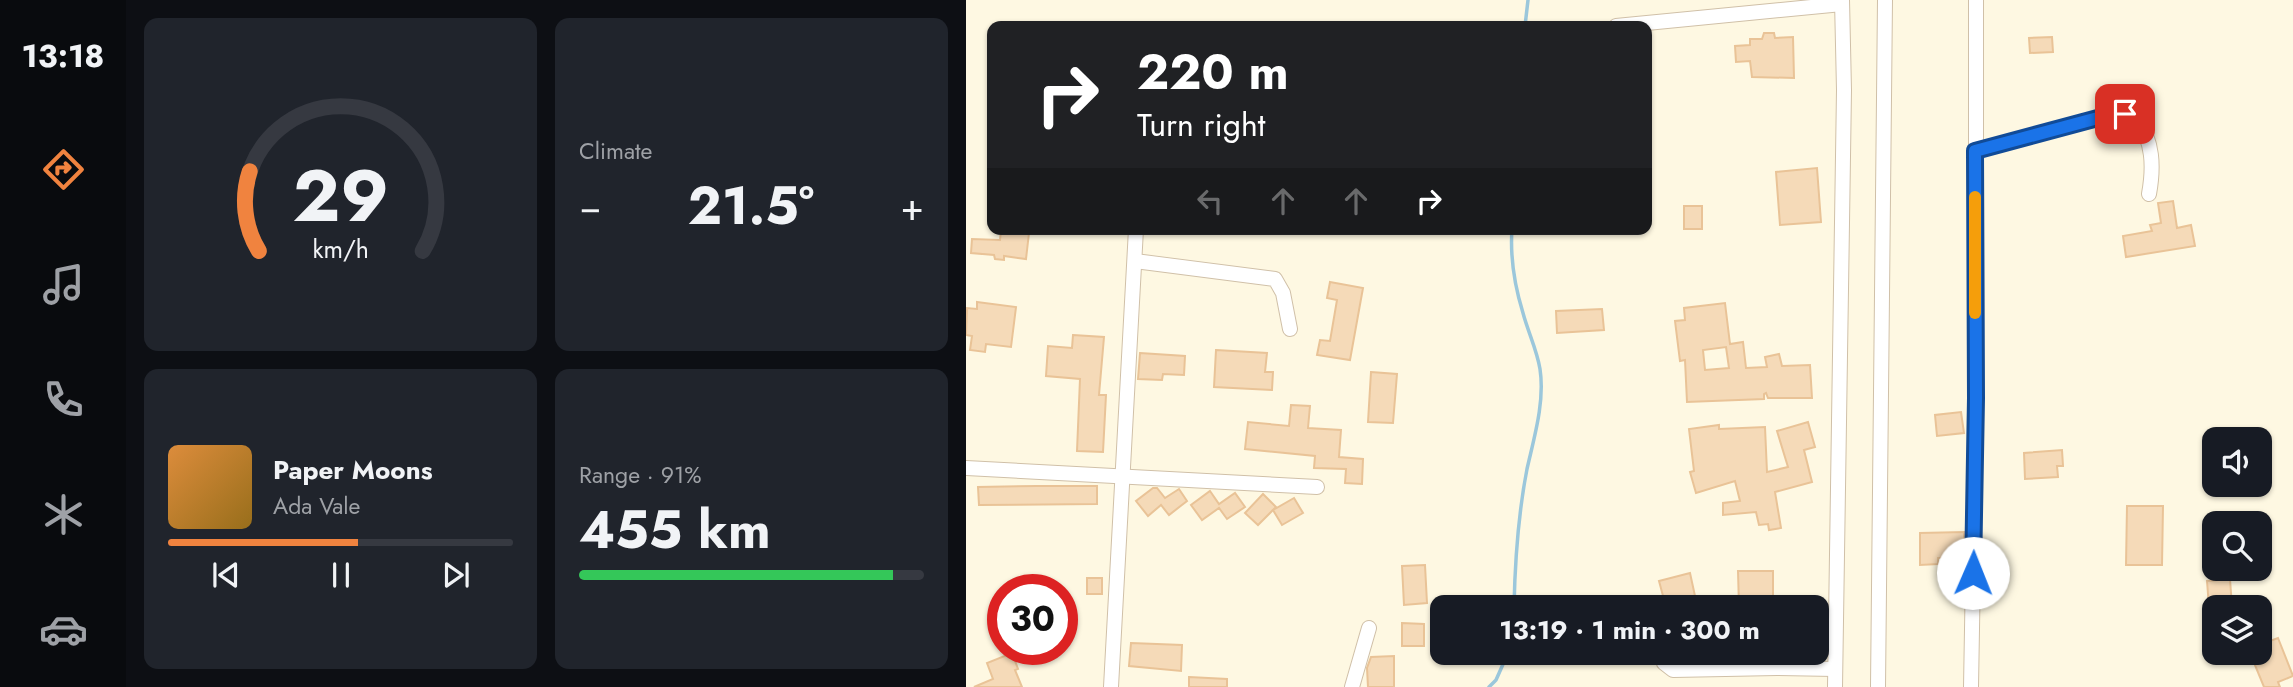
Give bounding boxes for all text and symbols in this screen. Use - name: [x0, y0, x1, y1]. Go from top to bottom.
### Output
- text: 13:18: [22, 33, 104, 79]
- text: 220 m: [1137, 37, 1289, 107]
- icon: right: [1022, 49, 1113, 140]
- pin: [2095, 84, 2155, 144]
- icon: arrive: [2106, 95, 2144, 133]
- text: Turn right: [1137, 102, 1266, 148]
- text: Climate: [579, 134, 652, 168]
- text: 29: [292, 143, 389, 248]
- icon: directions: [39, 145, 88, 194]
- text: 21.5°: [688, 168, 814, 244]
- text: −: [579, 179, 601, 234]
- text: +: [901, 179, 924, 234]
- icon: left: [1191, 182, 1229, 220]
- icon: ahead: [1264, 182, 1302, 220]
- icon: ahead: [1337, 182, 1375, 220]
- icon: right: [1410, 182, 1448, 220]
- text: km/h: [312, 230, 369, 266]
- icon: music: [39, 260, 88, 309]
- icon: phone: [39, 375, 88, 424]
- map controls: [2202, 427, 2272, 665]
- button: sound: [2202, 427, 2272, 497]
- text: Paper Moons: [273, 451, 433, 489]
- text: Range · 91%: [579, 458, 702, 492]
- text: Ada Vale: [273, 489, 360, 523]
- icon: climate: [39, 490, 88, 539]
- text: 455 km: [579, 492, 771, 568]
- button: search: [2202, 511, 2272, 581]
- position arrow: [1936, 536, 2010, 610]
- icon: previous: [207, 556, 245, 594]
- icon: pause: [322, 556, 360, 594]
- icon: next: [437, 556, 475, 594]
- speed limit sign: 30: [987, 574, 1078, 665]
- button: layers: [2202, 595, 2272, 665]
- icon: car: [39, 605, 88, 654]
- text: 13:19 · 1 min · 300 m: [1499, 611, 1760, 649]

